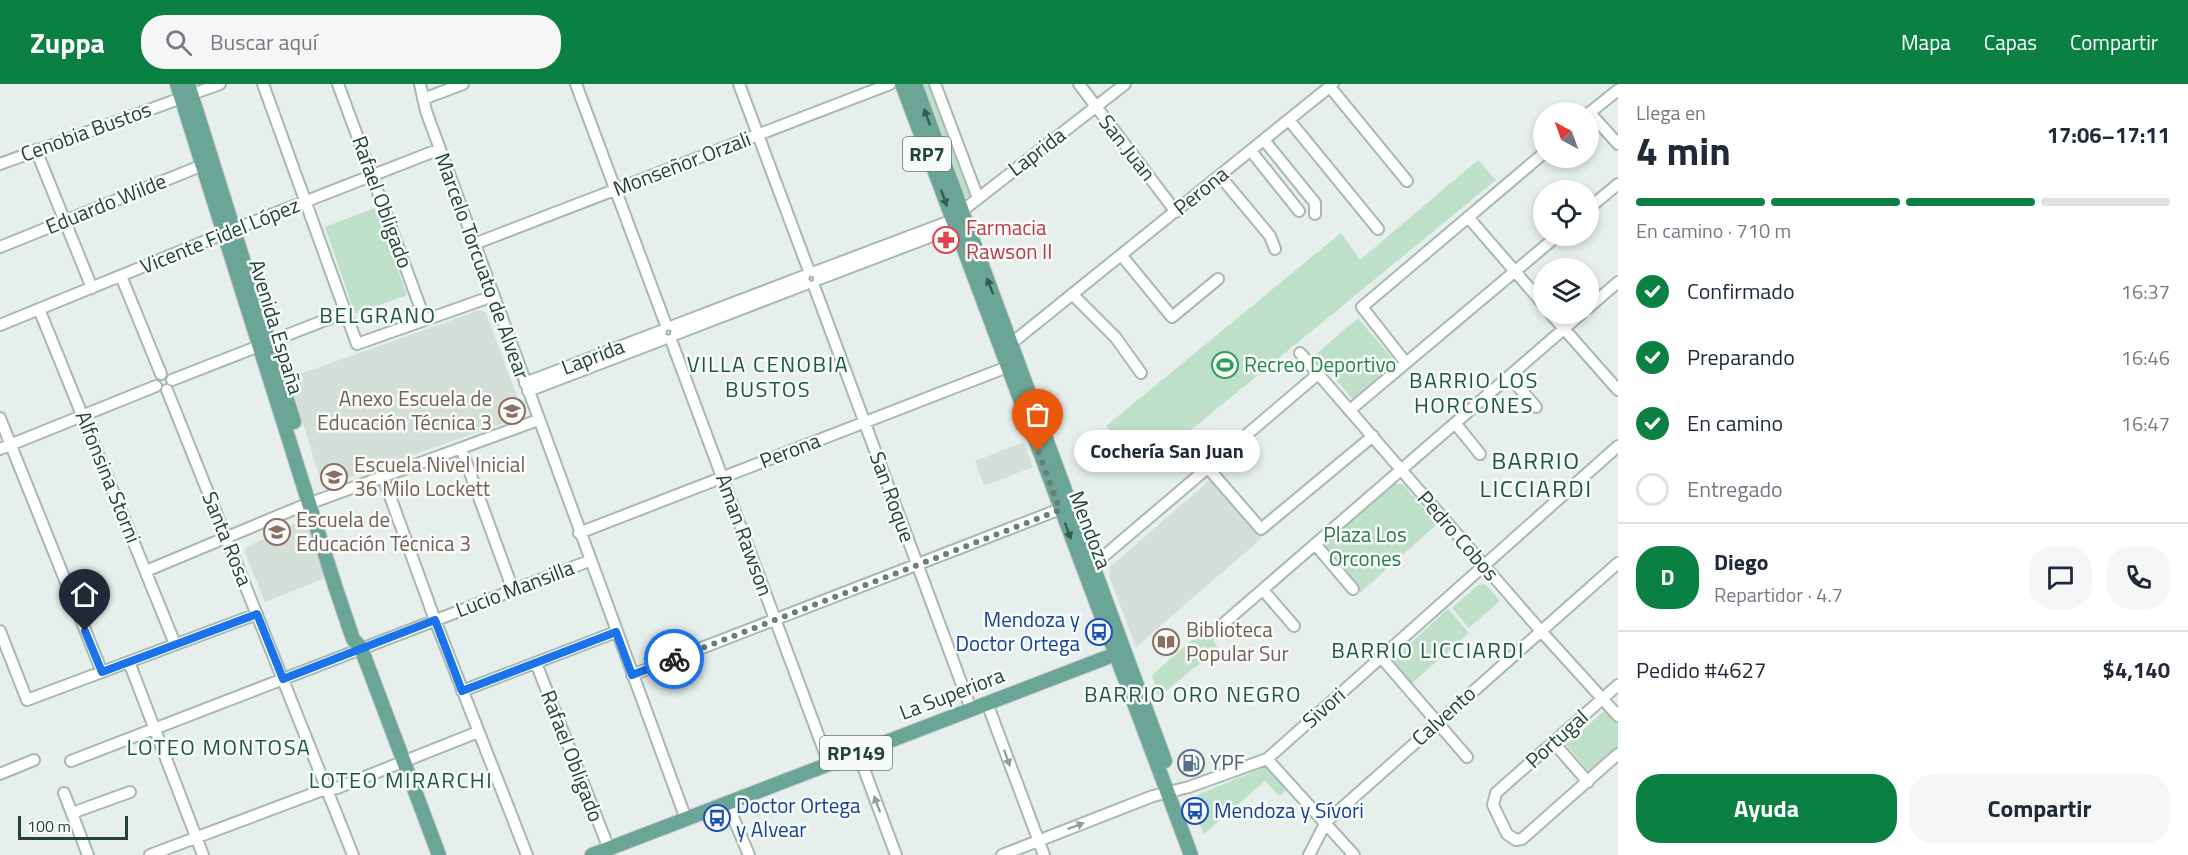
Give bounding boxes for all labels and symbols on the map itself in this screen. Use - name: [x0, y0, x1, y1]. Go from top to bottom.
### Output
- street label: Cenobia Bustos: [16, 93, 156, 170]
- north arrow: [1533, 102, 1599, 168]
- street label: San Juan: [1092, 107, 1164, 188]
- one-way arrow: [921, 108, 931, 126]
- street label: Laprida: [1001, 119, 1072, 184]
- street label: Monseñor Orzali: [608, 122, 755, 204]
- street label: Rafael Obligado: [344, 131, 422, 272]
- road number: RP7: [903, 137, 951, 171]
- street label: Marcelo Torcuato de Alvear: [427, 148, 539, 383]
- street label: Perona: [1166, 158, 1235, 222]
- street label: Eduardo Wilde: [40, 164, 171, 242]
- street label: Vicente Fidel López: [135, 189, 304, 282]
- one-way arrow: [939, 189, 949, 207]
- place label: Farmacia Rawson II: [966, 211, 1052, 267]
- pharmacy icon: Farmacia Rawson II: [931, 225, 961, 255]
- street label: Avenida España: [241, 255, 313, 399]
- one-way arrow: [984, 277, 994, 295]
- district label: BELGRANO: [319, 298, 437, 332]
- street label: Laprida: [556, 329, 629, 383]
- district label: VILLA CENOBIA BUSTOS: [687, 347, 849, 406]
- place label: Recreo Deportivo: [1244, 348, 1396, 380]
- sports icon: Recreo Deportivo: [1210, 350, 1240, 380]
- district label: BARRIO LOS HORCONES: [1409, 363, 1539, 422]
- place label: Anexo Escuela de Educación Técnica 3: [317, 382, 492, 438]
- pin: [1012, 389, 1063, 451]
- school or university icon: Anexo Escuela de Educación Técnica 3: [497, 396, 527, 426]
- street label: Alfonsina Storni: [68, 406, 150, 548]
- street label: Perona: [755, 424, 825, 476]
- callout: Cochería San Juan: [1074, 430, 1260, 472]
- district label: BARRIO LICCIARDI: [1479, 442, 1593, 506]
- street label: San Roque: [862, 447, 924, 547]
- place label: Escuela Nivel Inicial 36 Milo Lockett: [354, 448, 525, 504]
- school or university icon: Escuela Nivel Inicial 36 Milo Lockett: [319, 462, 349, 492]
- street label: Aman Rawson: [708, 469, 782, 600]
- street label: Pedro Cobos: [1410, 483, 1507, 588]
- street label: Santa Rosa: [194, 486, 262, 591]
- street label: Mendoza: [1061, 486, 1121, 574]
- place label: Escuela de Educación Técnica 3: [296, 503, 471, 559]
- school or university icon: Escuela de Educación Técnica 3: [262, 517, 292, 547]
- park label: Plaza Los Orcones: [1323, 518, 1407, 574]
- one-way arrow: [1064, 522, 1073, 540]
- street label: Lucio Mansilla: [451, 551, 579, 625]
- pin: [59, 569, 110, 631]
- place label: Mendoza y Doctor Ortega: [955, 603, 1080, 659]
- place label: Biblioteca Popular Sur: [1186, 613, 1289, 669]
- bus stop icon: Mendoza y Doctor Ortega: [1084, 617, 1114, 647]
- library icon: Biblioteca Popular Sur: [1151, 627, 1181, 657]
- courier: [644, 629, 704, 689]
- district label: BARRIO LICCIARDI: [1331, 633, 1525, 667]
- street label: La Superiora: [894, 658, 1009, 728]
- district label: BARRIO ORO NEGRO: [1084, 677, 1302, 711]
- street label: Calvento: [1404, 678, 1483, 753]
- street label: Sivori: [1294, 679, 1352, 735]
- street label: Rafael Obligado: [533, 685, 613, 826]
- street label: Portugal: [1518, 701, 1595, 775]
- district label: LOTEO MONTOSA: [127, 730, 311, 764]
- road number: RP149: [820, 736, 892, 770]
- place label: YPF: [1210, 746, 1245, 778]
- fuel station icon: YPF: [1176, 748, 1206, 778]
- one-way arrow: [1003, 749, 1013, 767]
- district label: LOTEO MIRARCHI: [309, 763, 493, 797]
- place label: Doctor Ortega y Alvear: [736, 789, 861, 845]
- place label: Mendoza y Sívori: [1214, 794, 1364, 826]
- one-way arrow: [872, 795, 882, 813]
- bus stop icon: Mendoza y Sívori: [1180, 796, 1210, 826]
- bus stop icon: Doctor Ortega y Alvear: [702, 803, 732, 833]
- scale bar: [18, 813, 128, 840]
- one-way arrow: [1068, 821, 1086, 831]

